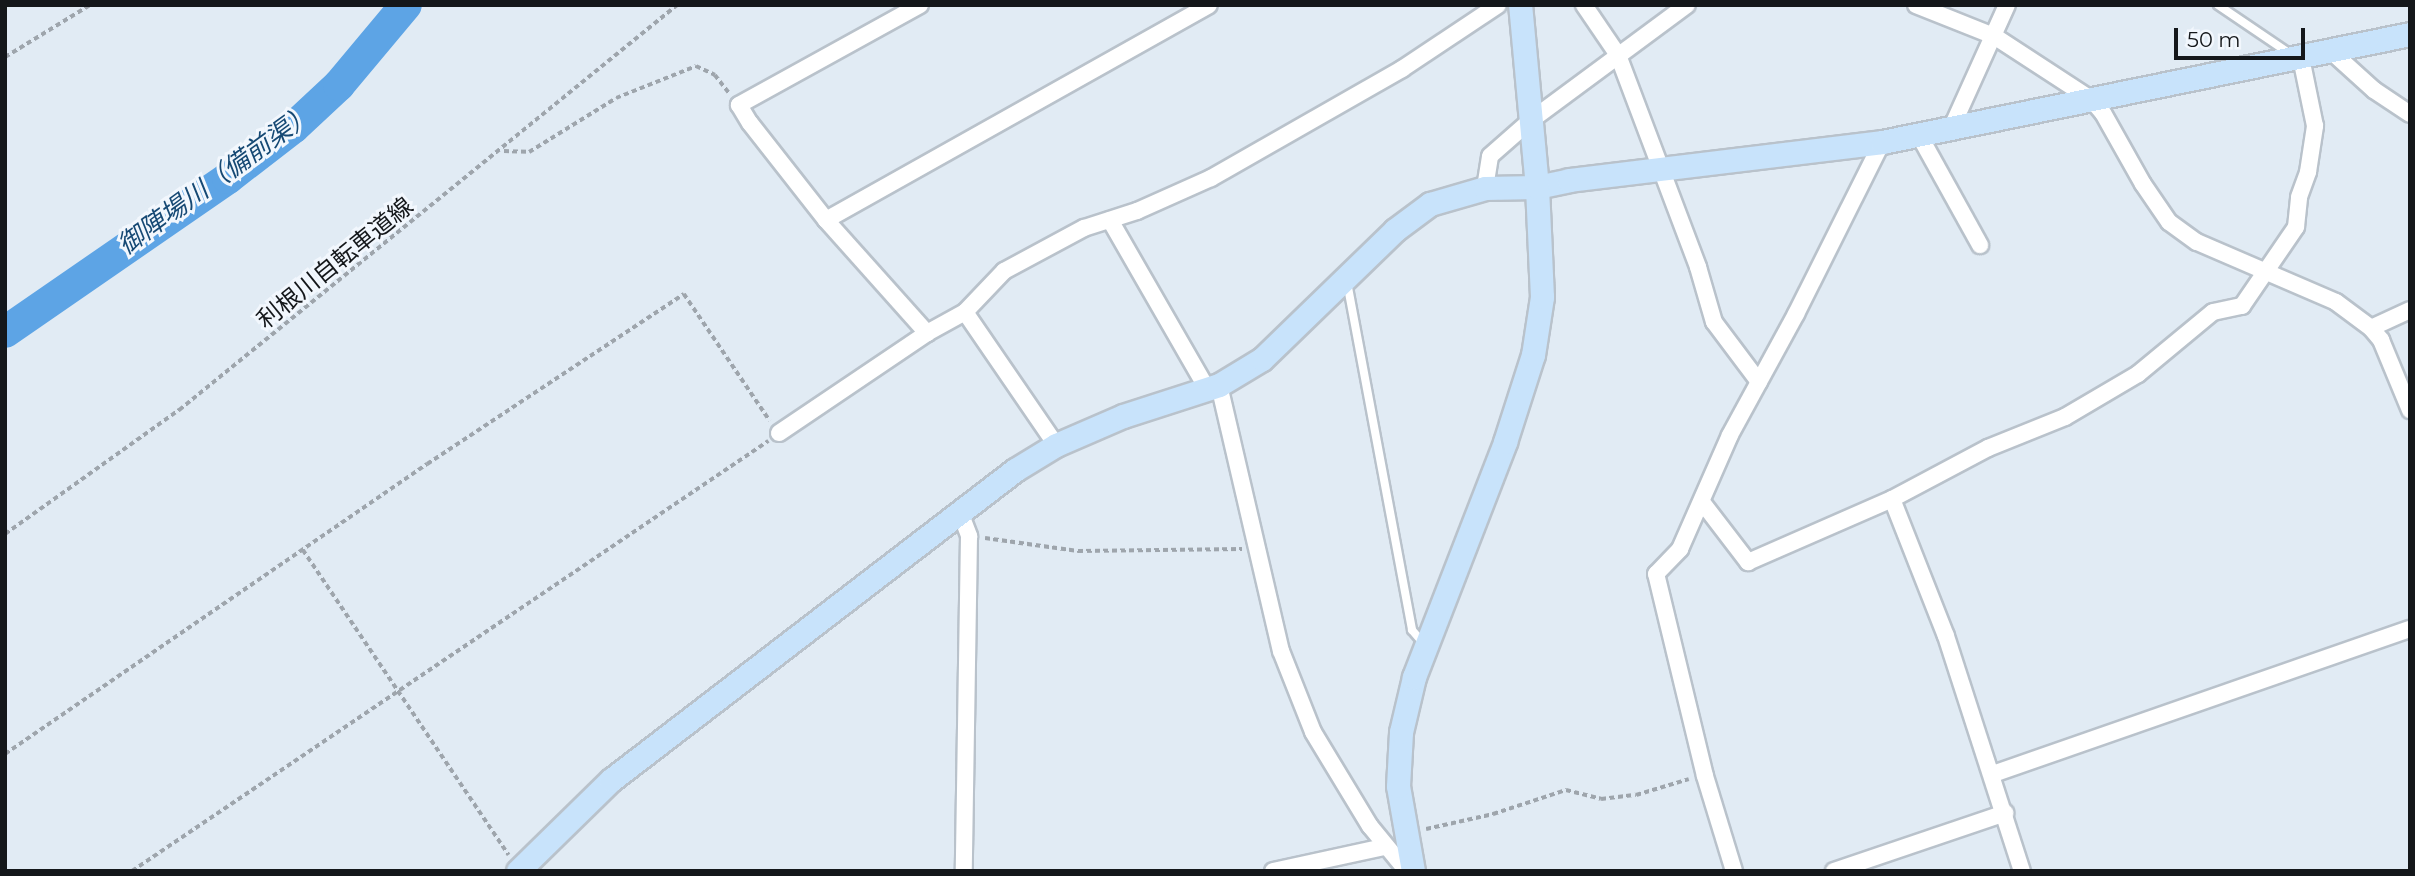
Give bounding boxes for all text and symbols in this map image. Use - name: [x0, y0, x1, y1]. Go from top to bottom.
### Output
- scale bar: [2177, 14, 2308, 58]
- text: 50 m: [2187, 27, 2241, 52]
- water label: 御陣場川（備前渠）: [112, 99, 320, 261]
- street label: 利根川自転車道線: [251, 191, 419, 335]

